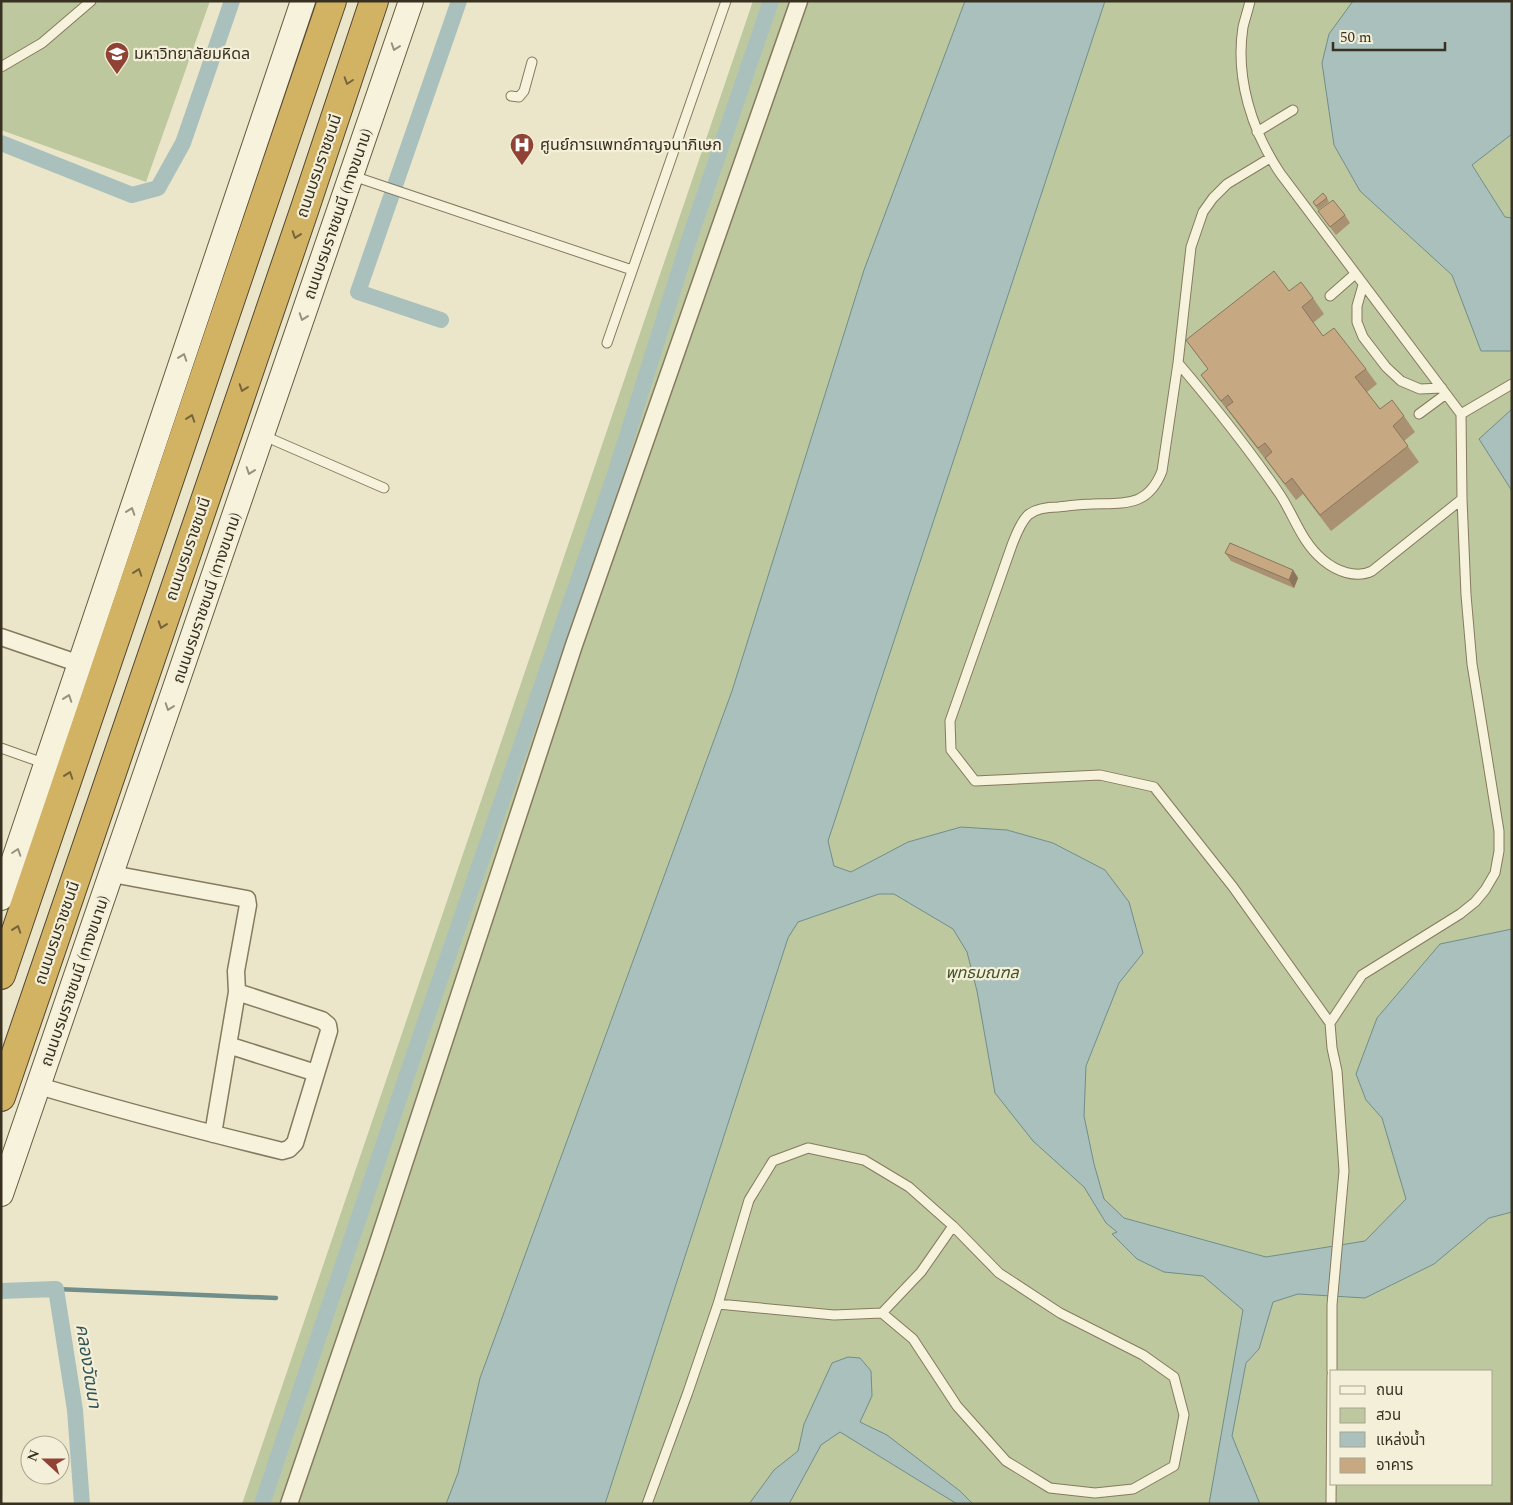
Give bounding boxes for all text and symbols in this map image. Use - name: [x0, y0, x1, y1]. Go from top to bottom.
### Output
- scale bar: [1333, 20, 1446, 52]
- text: 50 m: [1340, 26, 1372, 49]
- school or university icon: มหาวิทยาลัยมหิดล: [104, 41, 130, 75]
- place label: มหาวิทยาลัยมหิดล: [134, 42, 250, 66]
- one-way arrow: [391, 43, 401, 51]
- one-way arrow: [344, 76, 354, 84]
- street label: ถนนบรมราชชนนี: [290, 111, 348, 221]
- street label: ถนนบรมราชชนนี (ทางขนาน): [297, 125, 379, 303]
- hospital icon: ศูนย์การแพทย์กาญจนาภิเษก: [509, 132, 535, 166]
- place label: ศูนย์การแพทย์กาญจนาภิเษก: [540, 133, 722, 157]
- one-way arrow: [292, 230, 302, 238]
- one-way arrow: [298, 312, 308, 321]
- one-way arrow: [177, 353, 187, 361]
- one-way arrow: [239, 384, 249, 392]
- one-way arrow: [185, 414, 195, 422]
- one-way arrow: [246, 466, 256, 474]
- street label: ถนนบรมราชชนนี: [159, 494, 217, 604]
- one-way arrow: [126, 507, 136, 515]
- street label: ถนนบรมราชชนนี (ทางขนาน): [166, 509, 248, 687]
- one-way arrow: [133, 568, 143, 576]
- one-way arrow: [158, 620, 168, 629]
- one-way arrow: [63, 694, 73, 703]
- one-way arrow: [165, 702, 175, 711]
- one-way arrow: [63, 771, 73, 780]
- one-way arrow: [11, 848, 21, 857]
- street label: ถนนบรมราชชนนี: [28, 878, 86, 988]
- street label: ถนนบรมราชชนนี (ทางขนาน): [34, 892, 116, 1070]
- one-way arrow: [11, 925, 21, 934]
- park label: พุทธมณฑล: [945, 961, 1019, 985]
- water label: คลองวัฒนา: [68, 1322, 108, 1411]
- legend: [1330, 1370, 1493, 1485]
- text: ถนน: [1376, 1379, 1403, 1402]
- text: สวน: [1376, 1404, 1401, 1427]
- text: แหล่งน้ำ: [1376, 1429, 1425, 1452]
- north arrow: [20, 1435, 70, 1485]
- text: N: [21, 1446, 45, 1465]
- text: อาคาร: [1376, 1454, 1413, 1477]

